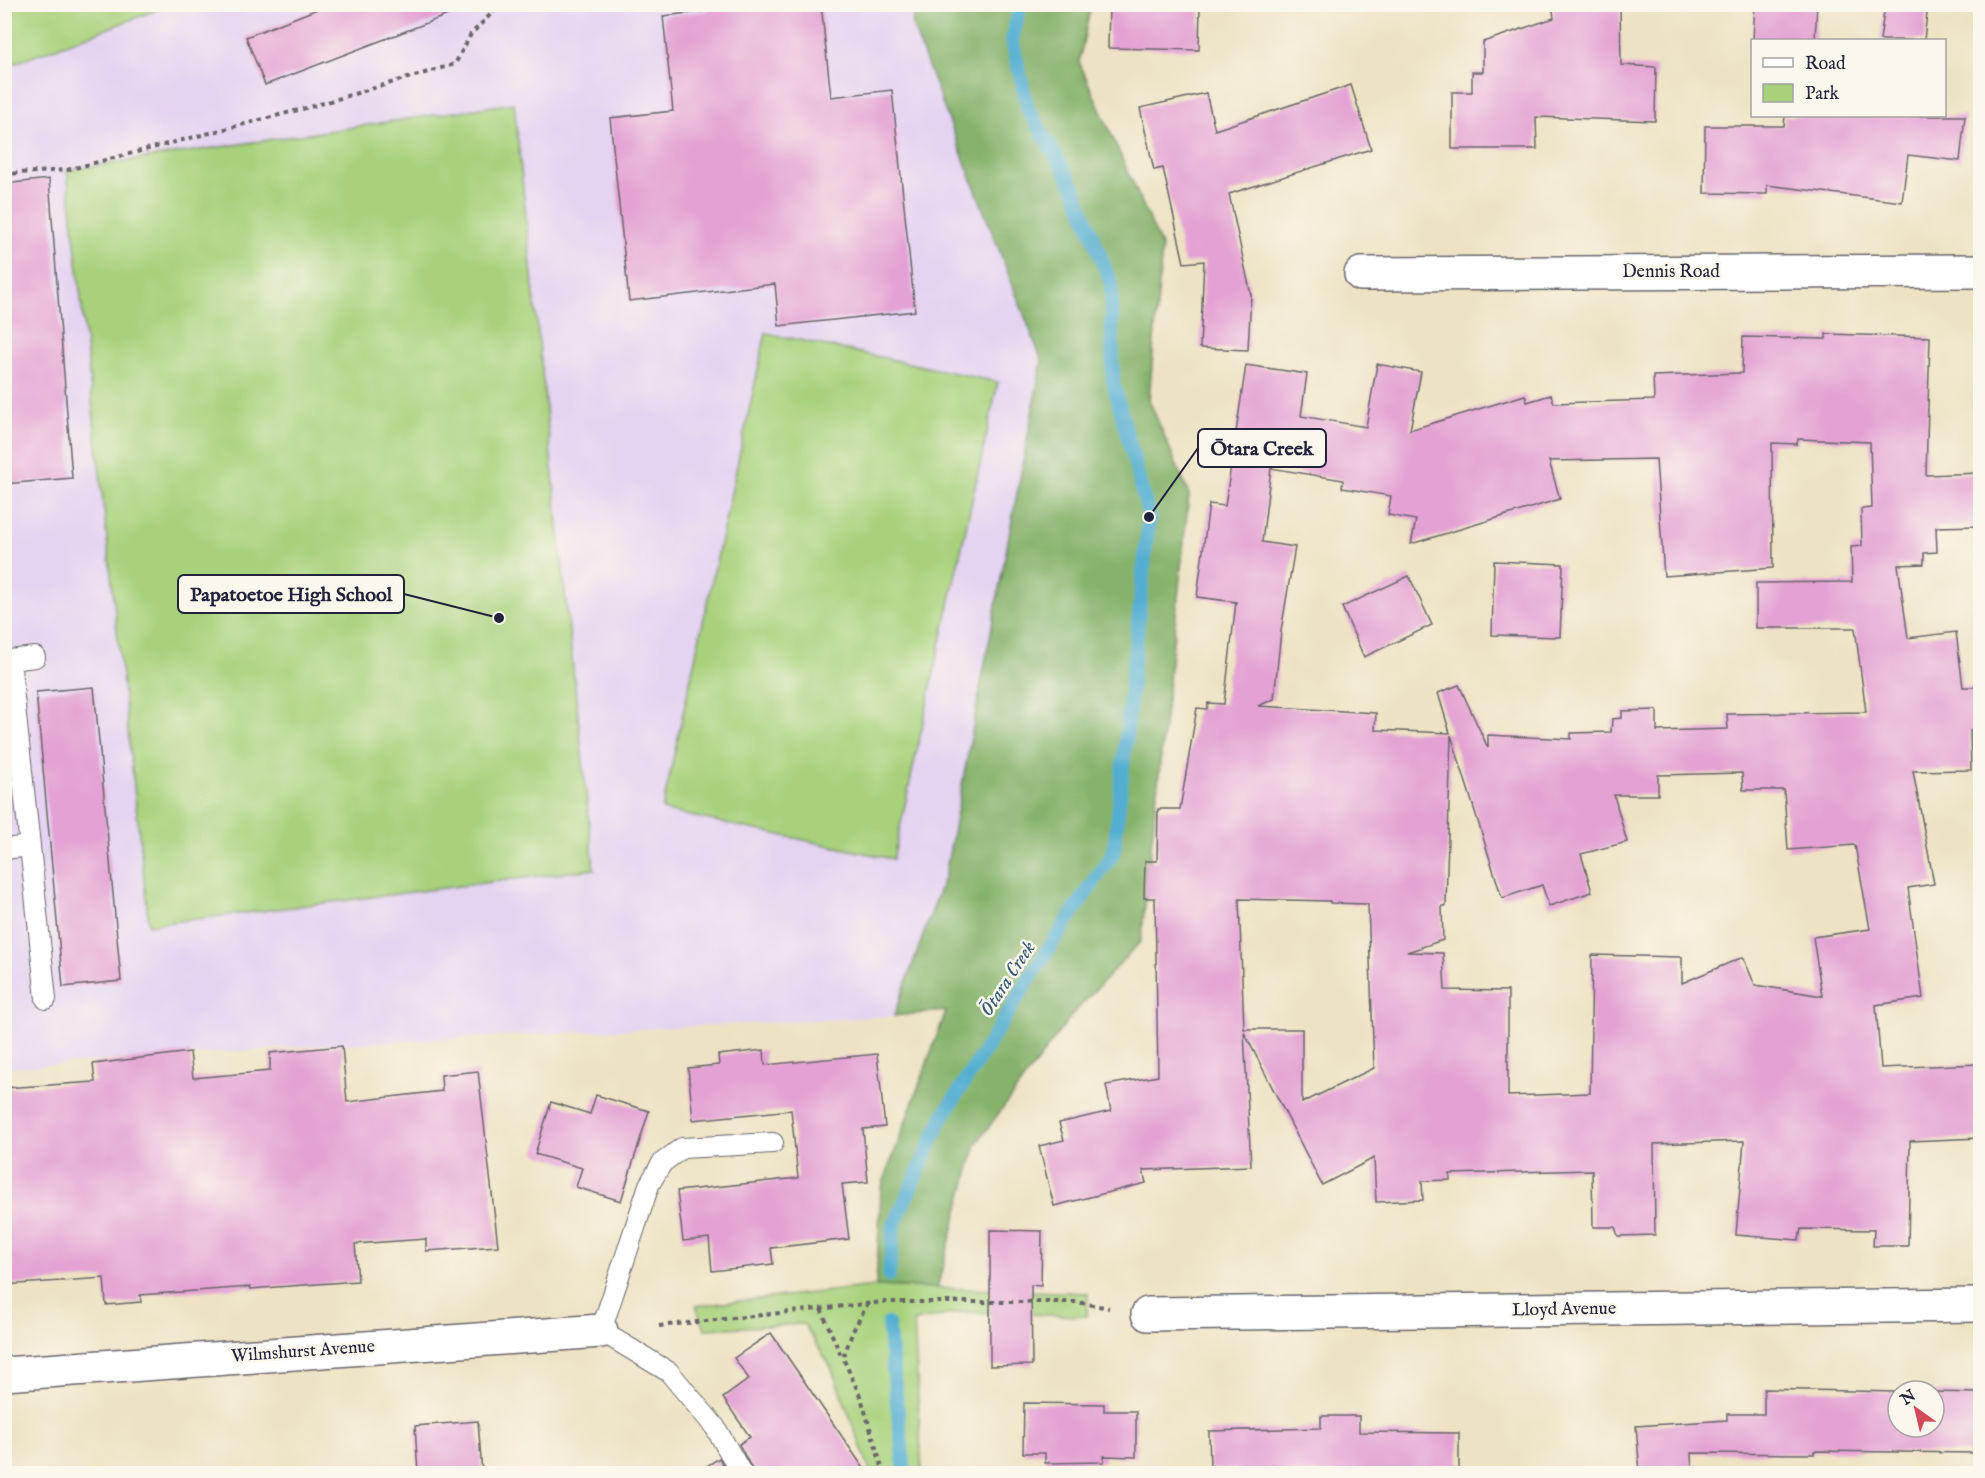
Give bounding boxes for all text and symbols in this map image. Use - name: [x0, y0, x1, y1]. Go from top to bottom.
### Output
- legend: [1751, 39, 1946, 117]
- text: Road: [1805, 53, 1846, 76]
- text: Park: [1805, 83, 1840, 106]
- street label: Dennis Road: [1622, 261, 1720, 284]
- callout: Ōtara Creek: [1198, 429, 1326, 467]
- text: Ōtara Creek: [1210, 437, 1315, 462]
- callout: Papatoetoe High School: [178, 575, 404, 613]
- text: Papatoetoe High School: [190, 583, 393, 608]
- water label: Ōtara Creek: [974, 936, 1041, 1021]
- street label: Lloyd Avenue: [1512, 1298, 1616, 1322]
- street label: Wilmshurst Avenue: [230, 1336, 376, 1368]
- north arrow: [1886, 1379, 1946, 1439]
- text: N: [1897, 1386, 1920, 1411]

